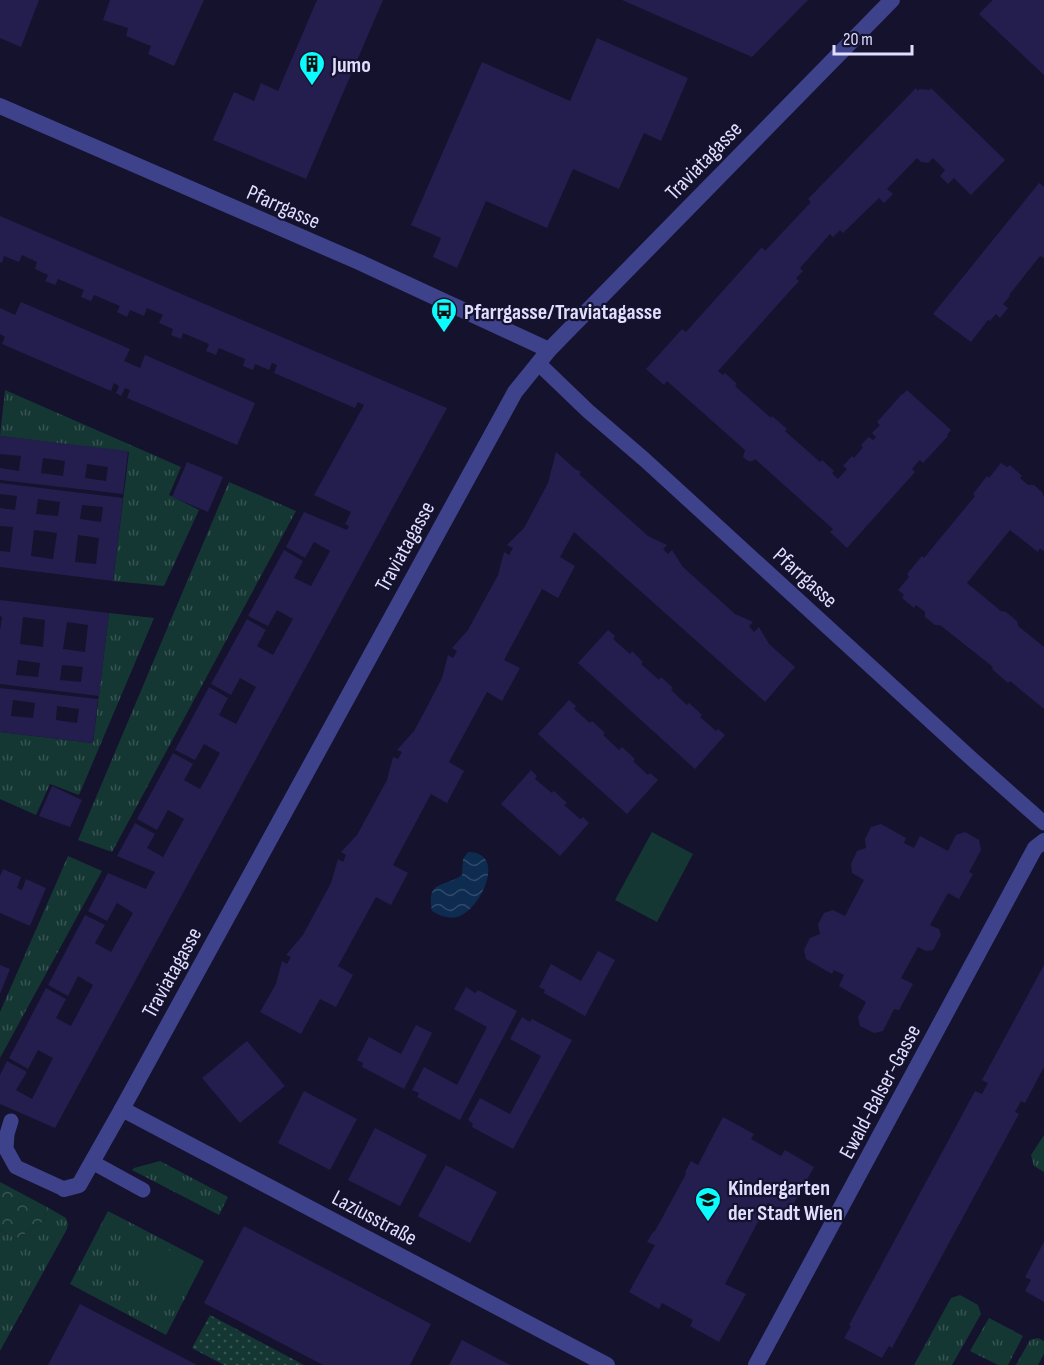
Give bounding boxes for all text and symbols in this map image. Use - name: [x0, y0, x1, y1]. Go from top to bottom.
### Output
- scale bar: [834, 18, 912, 56]
- text: 20 m: [843, 29, 873, 50]
- building icon: Jumo: [297, 49, 327, 87]
- place label: Jumo: [331, 52, 371, 79]
- street label: Traviatagasse: [660, 116, 748, 206]
- street label: Pfarrgasse: [243, 179, 324, 235]
- bus stop icon: Pfarrgasse/Traviatagasse: [429, 296, 459, 334]
- place label: Pfarrgasse/Traviatagasse: [464, 299, 662, 326]
- street label: Traviatagasse: [369, 497, 441, 597]
- street label: Pfarrgasse: [767, 542, 843, 614]
- street label: Traviatagasse: [136, 923, 208, 1023]
- street label: Ewald-Balser-Gasse: [834, 1020, 927, 1163]
- place label: Kindergarten der Stadt Wien: [728, 1175, 843, 1227]
- street label: Laziusstraße: [327, 1185, 422, 1252]
- school or university icon: Kindergarten der Stadt Wien: [693, 1185, 723, 1223]

